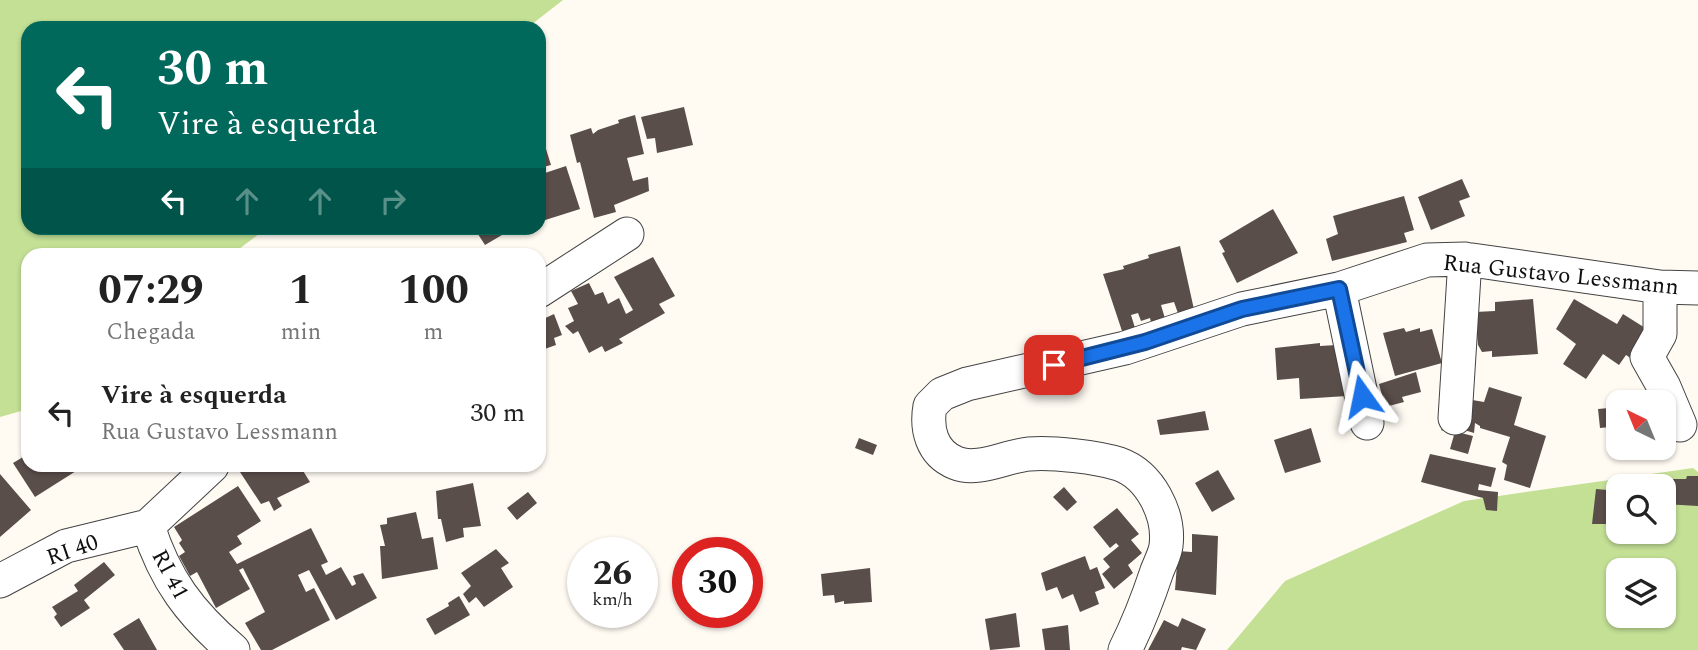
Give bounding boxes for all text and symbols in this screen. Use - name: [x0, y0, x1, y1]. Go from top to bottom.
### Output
- text: 30 m: [157, 32, 268, 107]
- icon: left: [42, 49, 133, 140]
- text: Vire à esquerda: [157, 100, 377, 149]
- icon: left: [155, 182, 193, 220]
- icon: ahead: [228, 182, 266, 220]
- icon: ahead: [301, 182, 339, 220]
- icon: right: [374, 182, 412, 220]
- street label: Rua Gustavo Lessmann: [1441, 246, 1681, 305]
- text: 07:29: [98, 259, 204, 322]
- text: 1: [289, 259, 313, 322]
- text: 100: [398, 259, 469, 322]
- text: Chegada: [106, 315, 195, 350]
- text: min: [281, 315, 321, 350]
- text: m: [424, 315, 443, 350]
- pin: [1024, 335, 1084, 395]
- icon: arrive: [1035, 346, 1073, 384]
- position arrow: [1325, 359, 1399, 433]
- text: Vire à esquerda: [101, 375, 287, 415]
- north arrow: [1606, 390, 1676, 460]
- map controls: [1606, 390, 1676, 628]
- text: 30 m: [470, 393, 525, 433]
- icon: left: [42, 394, 80, 432]
- text: Rua Gustavo Lessmann: [101, 415, 338, 450]
- button: search: [1606, 474, 1676, 544]
- street label: RI 40: [42, 525, 103, 576]
- speed limit sign: 30: [672, 537, 763, 628]
- street label: RI 41: [142, 543, 198, 606]
- text: 26: [593, 547, 632, 600]
- button: layers: [1606, 558, 1676, 628]
- text: km/h: [592, 586, 633, 613]

